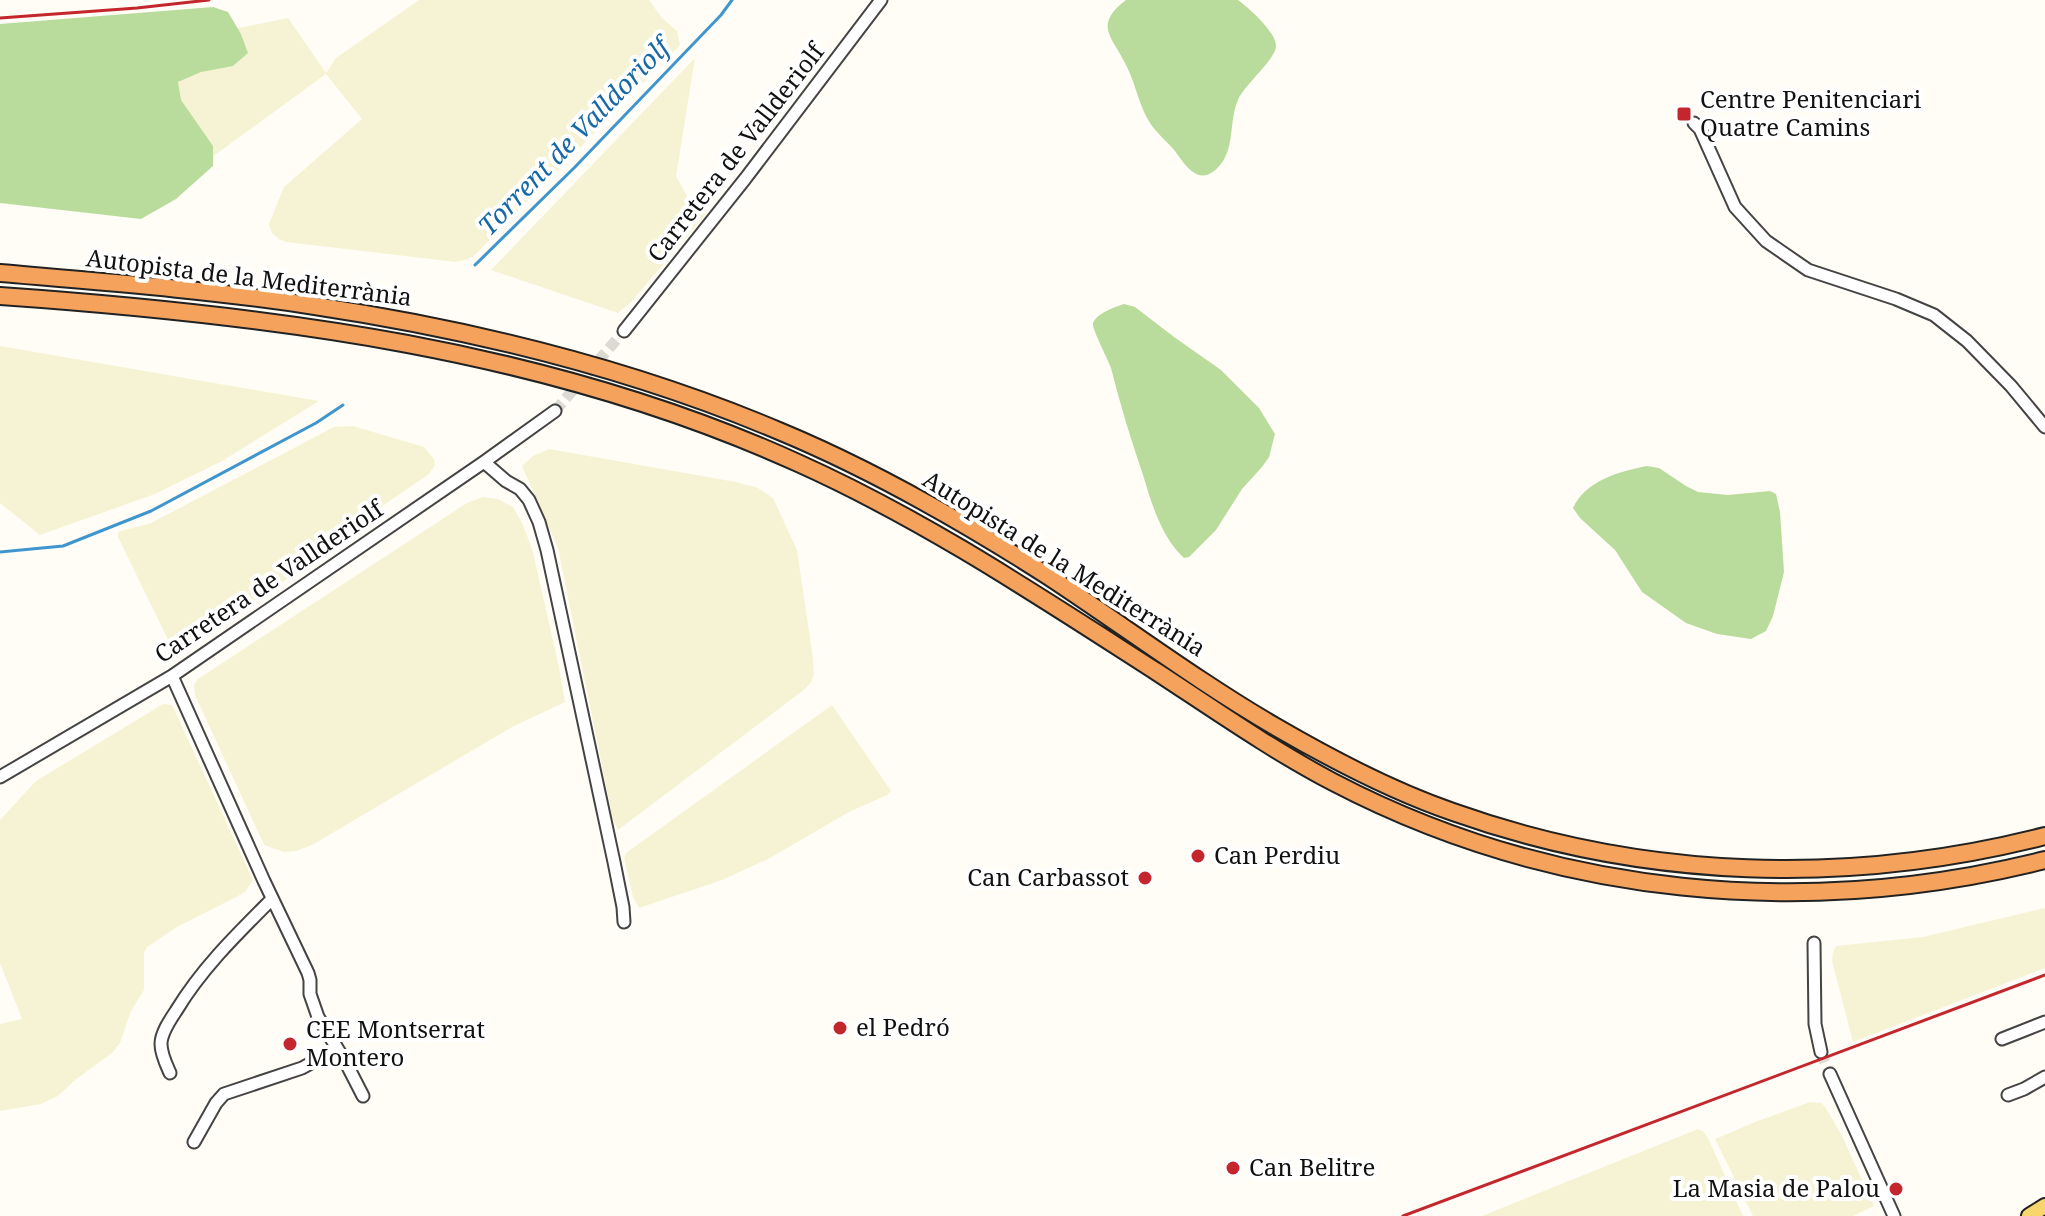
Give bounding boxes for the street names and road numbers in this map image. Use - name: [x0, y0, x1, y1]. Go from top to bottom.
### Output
- street label: Carretera de Vallderiolf: [639, 34, 832, 268]
- street label: Autopista de la Mediterrània: [84, 240, 414, 313]
- street label: Autopista de la Mediterrània: [917, 462, 1213, 664]
- street label: Carretera de Vallderiolf: [147, 491, 391, 670]

